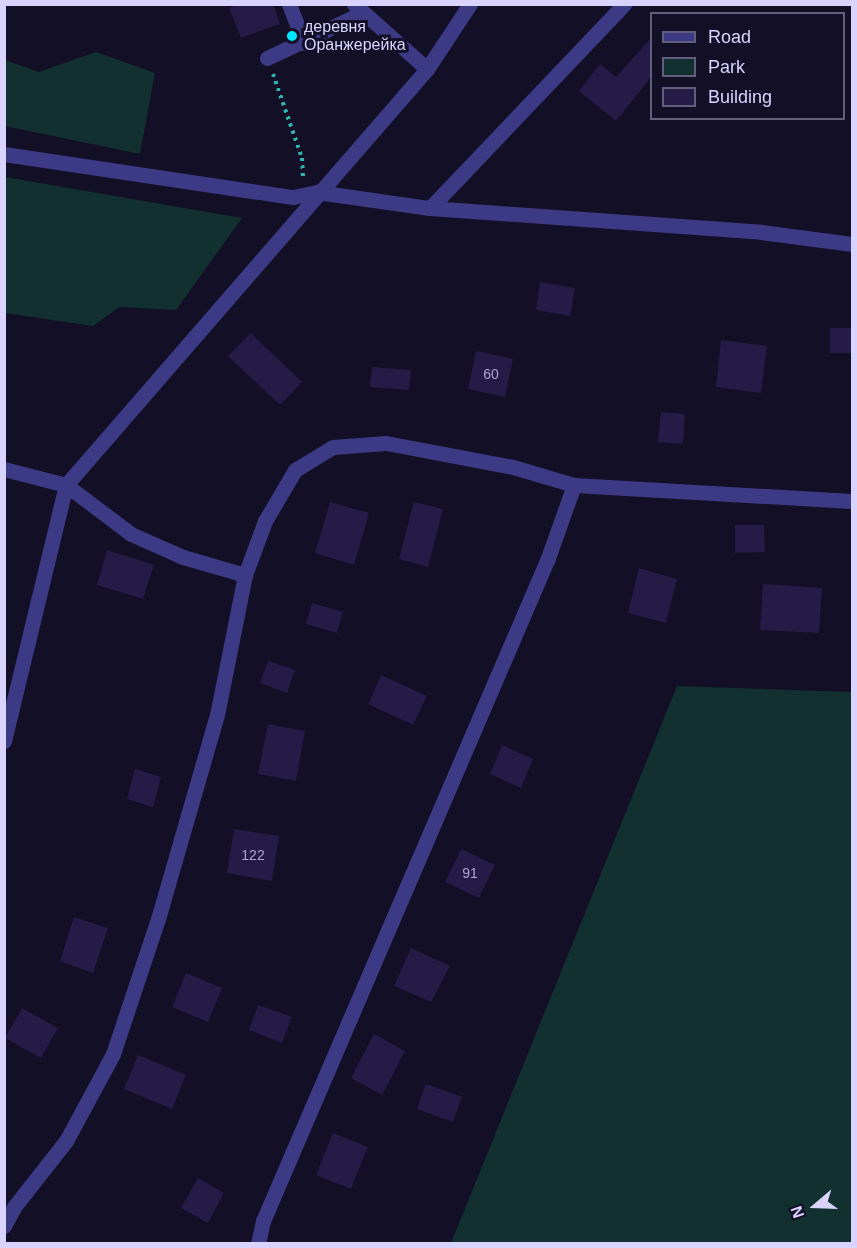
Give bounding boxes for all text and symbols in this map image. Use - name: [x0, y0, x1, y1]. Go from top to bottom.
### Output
- legend: [650, 12, 845, 120]
- place label: деревня Оранжерейка: [304, 17, 406, 55]
- text: Road: [708, 27, 751, 47]
- marker: деревня Оранжерейка: [285, 29, 299, 43]
- text: Park: [708, 57, 745, 77]
- text: Building: [708, 87, 772, 107]
- house number: 60: [483, 366, 499, 382]
- house number: 122: [241, 847, 265, 863]
- house number: 91: [462, 865, 478, 881]
- north arrow: [785, 1176, 845, 1236]
- text: N: [788, 1204, 807, 1220]

